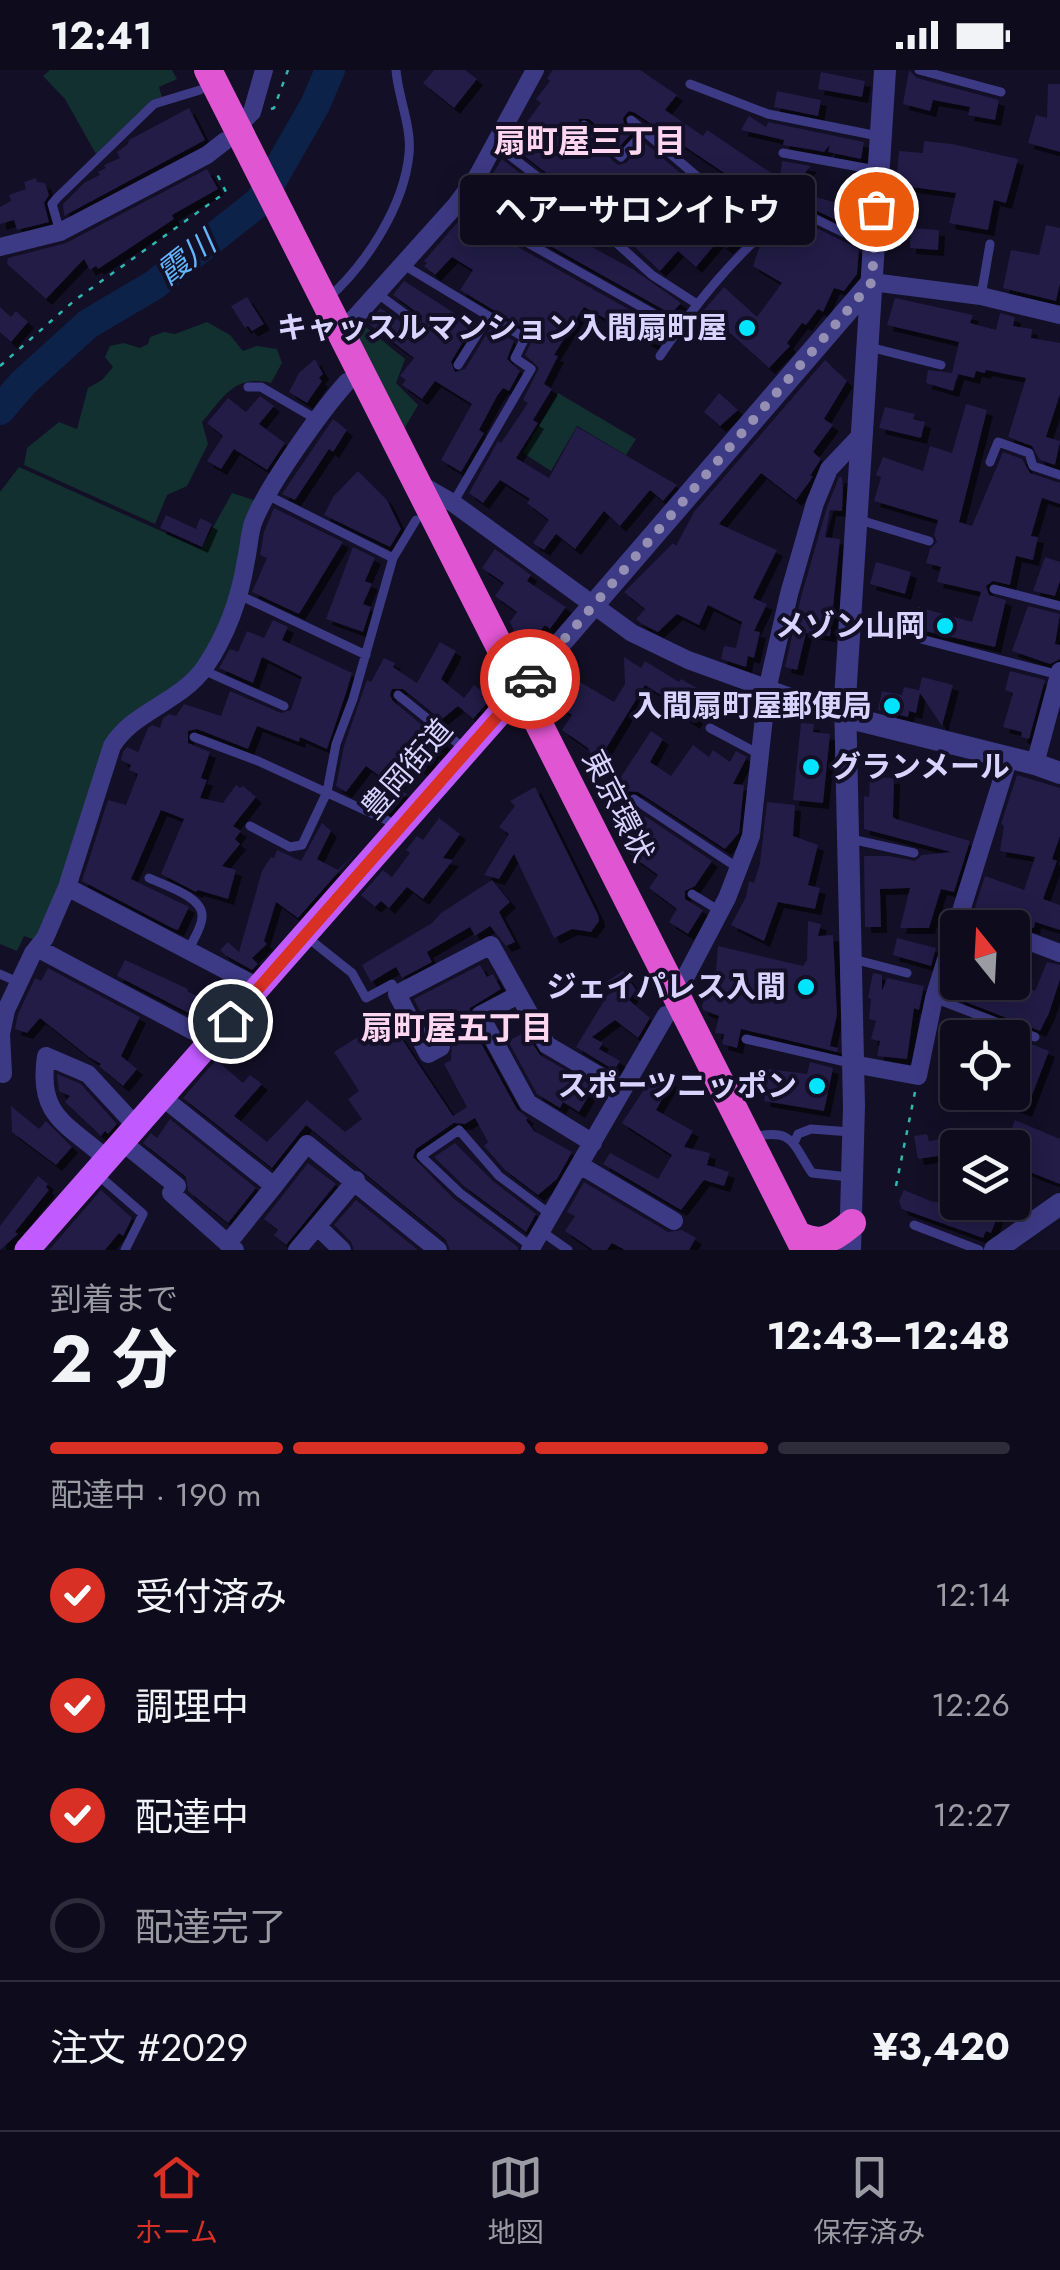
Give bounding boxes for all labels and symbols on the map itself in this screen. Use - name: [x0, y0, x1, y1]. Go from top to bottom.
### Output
- district label: 扇町屋三丁目: [494, 118, 686, 164]
- pin: [834, 167, 919, 252]
- callout: ヘアーサロンイトウ: [461, 174, 816, 244]
- water label: 霞川: [147, 218, 228, 296]
- place label: キャッスルマンション入間扇町屋: [277, 306, 727, 349]
- marker: キャッスルマンション入間扇町屋: [736, 317, 758, 339]
- place label: メゾン山岡: [775, 604, 925, 647]
- marker: メゾン山岡: [934, 615, 956, 637]
- courier: [480, 629, 580, 729]
- place label: 入間扇町屋郵便局: [632, 684, 872, 727]
- marker: 入間扇町屋郵便局: [881, 695, 903, 717]
- street label: 豊岡街道: [351, 709, 462, 828]
- street label: 東京環状: [572, 743, 665, 869]
- place label: グランメール: [831, 745, 1010, 788]
- marker: グランメール: [800, 756, 822, 778]
- north arrow: [940, 910, 1030, 1000]
- place label: ジェイパレス入間: [547, 965, 786, 1008]
- marker: ジェイパレス入間: [795, 976, 817, 998]
- pin: [188, 979, 273, 1064]
- district label: 扇町屋五丁目: [361, 1005, 553, 1051]
- place label: スポーツニッポン: [558, 1064, 797, 1107]
- marker: スポーツニッポン: [806, 1075, 828, 1097]

